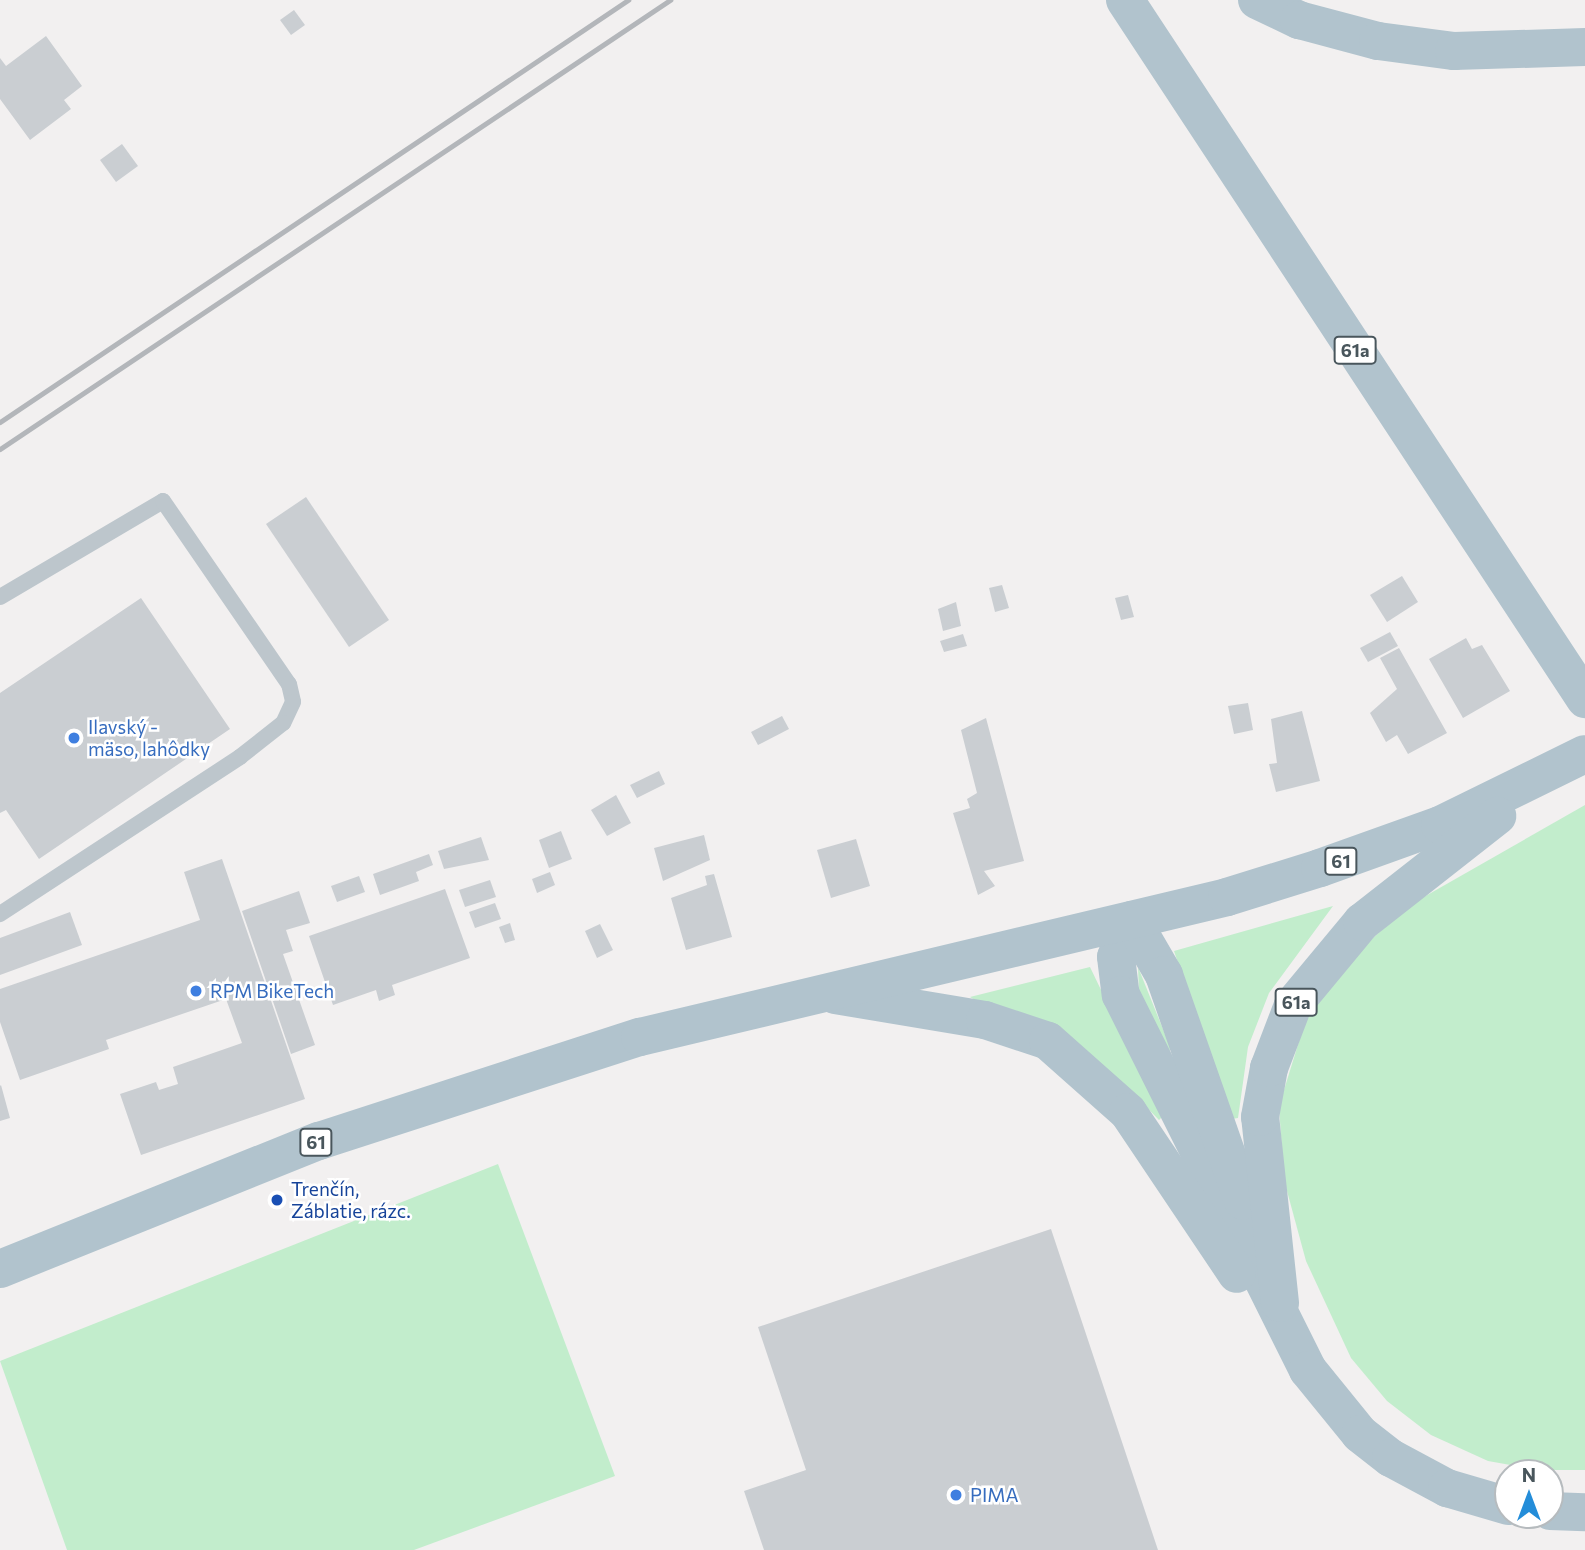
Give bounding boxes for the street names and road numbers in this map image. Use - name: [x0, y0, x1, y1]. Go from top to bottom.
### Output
- road number: 61a: [1332, 336, 1378, 364]
- road number: 61: [1324, 846, 1358, 876]
- road number: 61a: [1273, 987, 1319, 1016]
- road number: 61: [298, 1128, 334, 1156]

